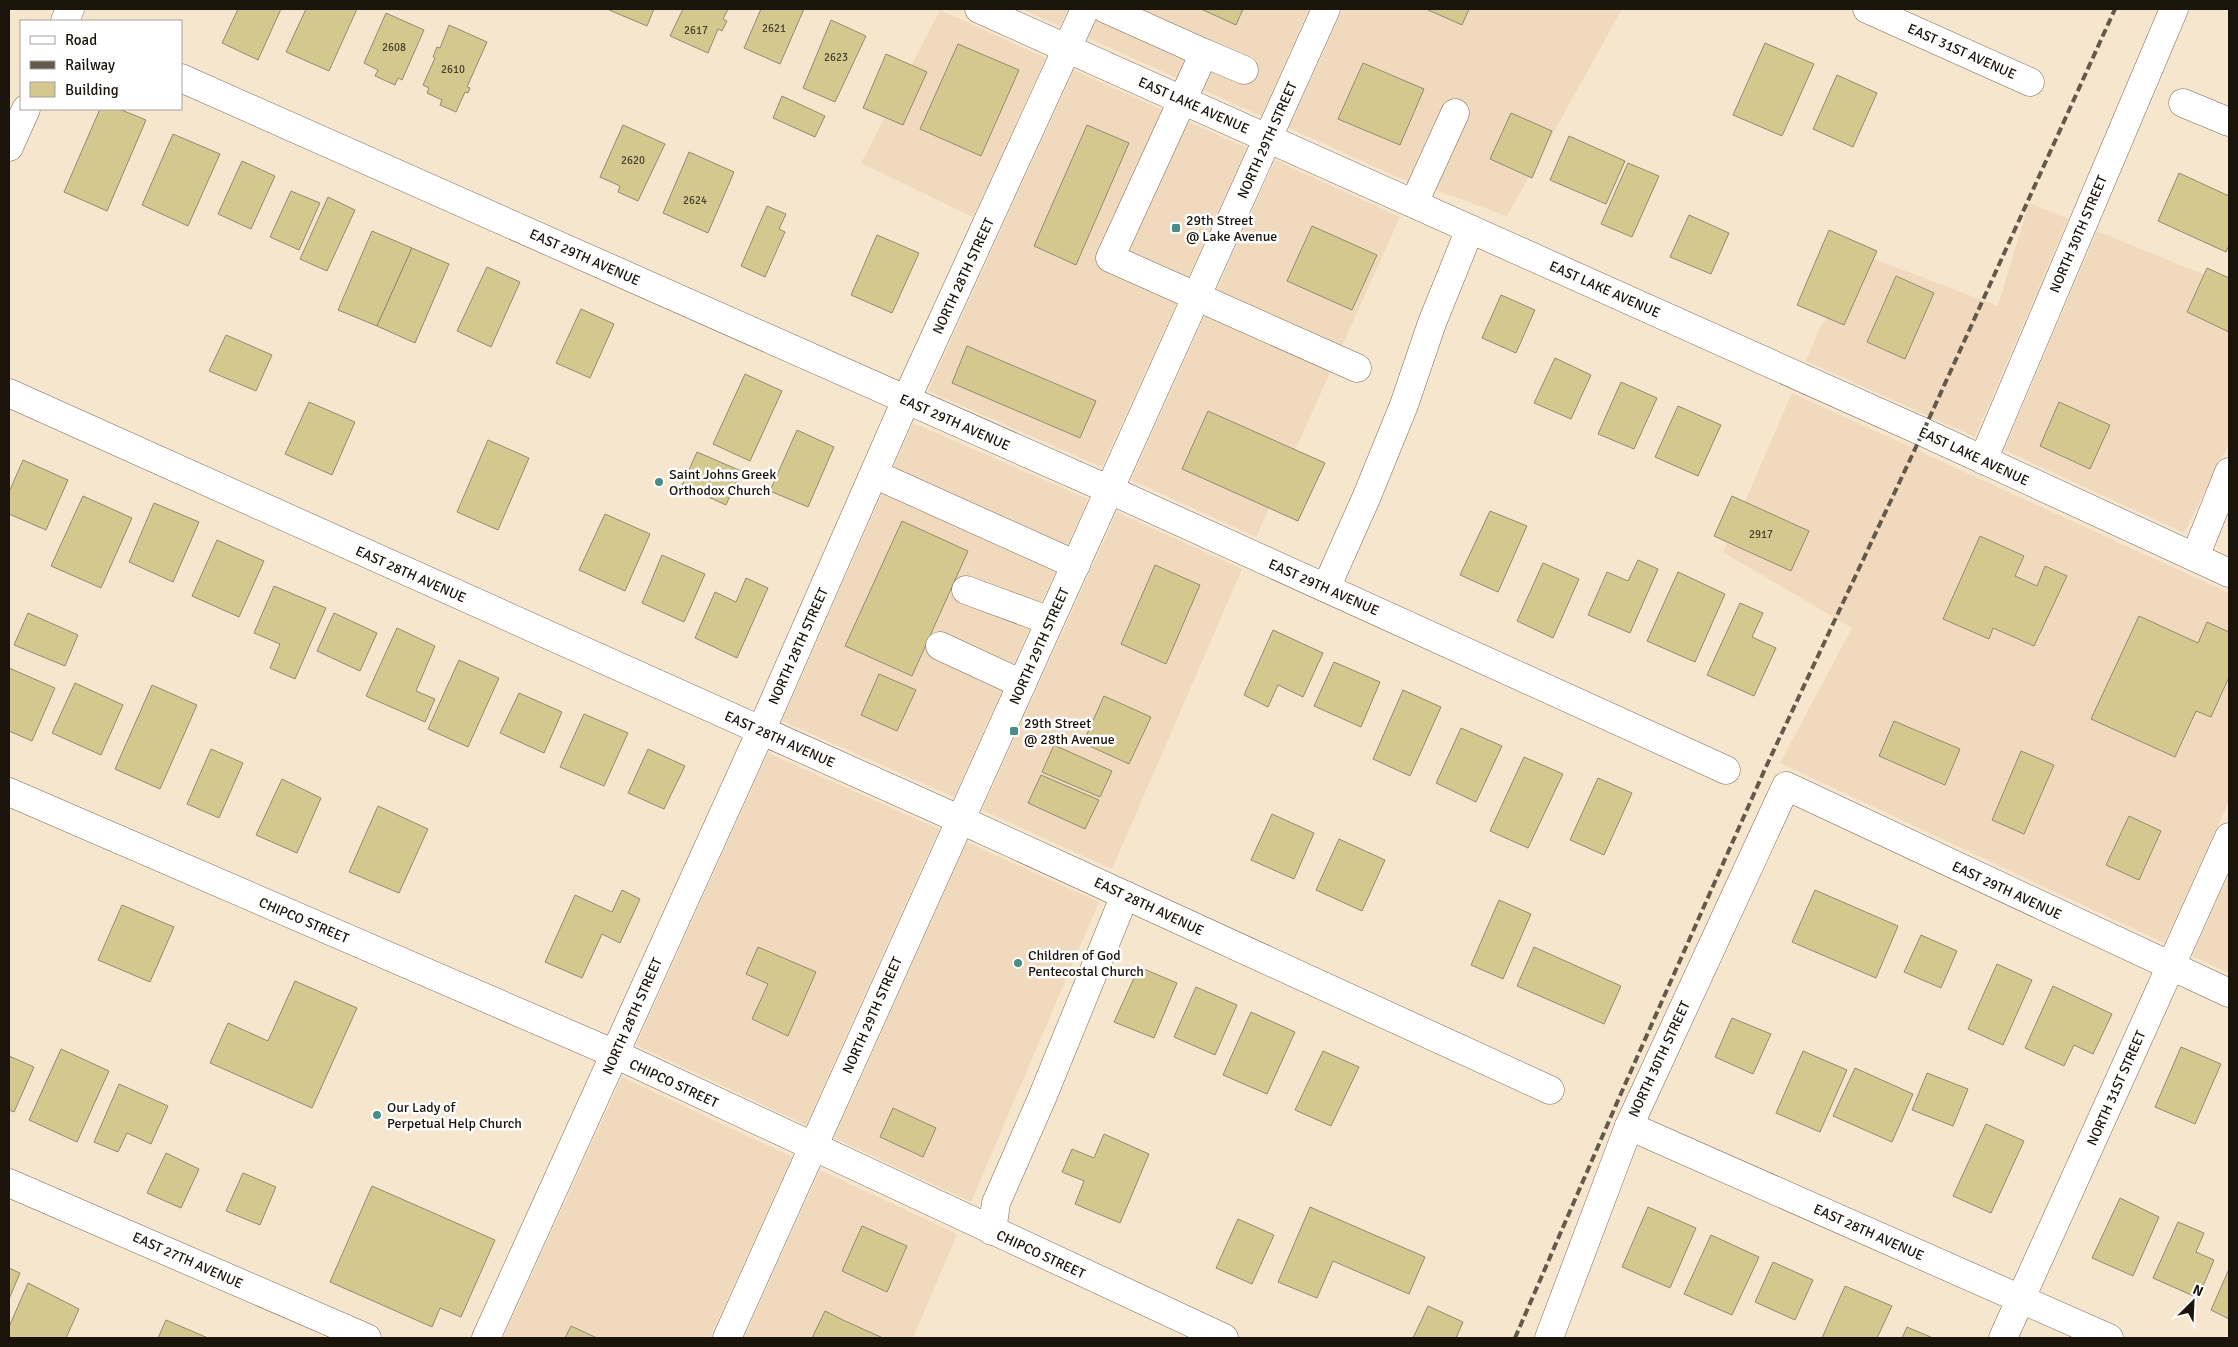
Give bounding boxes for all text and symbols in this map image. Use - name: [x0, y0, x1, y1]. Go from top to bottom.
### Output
- legend: [20, 20, 182, 110]
- street label: EAST 31ST AVENUE: [1905, 20, 2019, 83]
- house number: 2621: [762, 22, 786, 35]
- house number: 2617: [684, 24, 708, 37]
- text: Road: [65, 31, 97, 49]
- house number: 2608: [382, 41, 406, 54]
- house number: 2623: [824, 51, 848, 64]
- text: Railway: [65, 56, 115, 74]
- house number: 2610: [441, 63, 465, 76]
- street label: EAST LAKE AVENUE: [1136, 73, 1252, 138]
- street label: NORTH 29TH STREET: [1234, 79, 1301, 201]
- text: Building: [65, 81, 119, 99]
- house number: 2620: [621, 154, 645, 167]
- street label: NORTH 30TH STREET: [2046, 173, 2111, 296]
- house number: 2624: [683, 194, 707, 207]
- place label: 29th Street @ Lake Avenue: [1186, 212, 1277, 245]
- street label: NORTH 28TH STREET: [929, 215, 998, 337]
- marker: 29th Street @ Lake Avenue: [1170, 222, 1182, 234]
- street label: EAST 29TH AVENUE: [527, 225, 643, 289]
- street label: EAST LAKE AVENUE: [1547, 257, 1663, 322]
- street label: EAST 29TH AVENUE: [897, 390, 1013, 454]
- street label: EAST LAKE AVENUE: [1916, 423, 2032, 489]
- place label: Saint Johns Greek Orthodox Church: [669, 466, 776, 499]
- marker: Saint Johns Greek Orthodox Church: [653, 476, 665, 488]
- house number: 2917: [1749, 528, 1773, 541]
- street label: EAST 28TH AVENUE: [353, 542, 469, 606]
- street label: EAST 29TH AVENUE: [1266, 555, 1382, 619]
- street label: NORTH 28TH STREET: [765, 585, 832, 707]
- street label: NORTH 29TH STREET: [1006, 585, 1073, 707]
- street label: EAST 28TH AVENUE: [722, 707, 838, 771]
- place label: 29th Street @ 28th Avenue: [1024, 715, 1115, 748]
- marker: 29th Street @ 28th Avenue: [1008, 725, 1020, 737]
- street label: EAST 29TH AVENUE: [1949, 858, 2064, 923]
- street label: EAST 28TH AVENUE: [1091, 874, 1206, 939]
- street label: CHIPCO STREET: [256, 894, 351, 947]
- place label: Children of God Pentecostal Church: [1028, 947, 1144, 980]
- street label: NORTH 29TH STREET: [839, 954, 906, 1076]
- street label: NORTH 28TH STREET: [599, 955, 666, 1077]
- marker: Children of God Pentecostal Church: [1012, 957, 1024, 969]
- street label: NORTH 30TH STREET: [1625, 998, 1694, 1120]
- street label: NORTH 31ST STREET: [2083, 1028, 2150, 1148]
- street label: CHIPCO STREET: [627, 1055, 721, 1111]
- place label: Our Lady of Perpetual Help Church: [387, 1099, 522, 1132]
- marker: Our Lady of Perpetual Help Church: [371, 1109, 383, 1121]
- street label: EAST 28TH AVENUE: [1811, 1200, 1927, 1264]
- street label: CHIPCO STREET: [994, 1226, 1088, 1282]
- street label: EAST 27TH AVENUE: [130, 1228, 246, 1292]
- north arrow: [2168, 1277, 2218, 1327]
- text: N: [2190, 1281, 2206, 1300]

